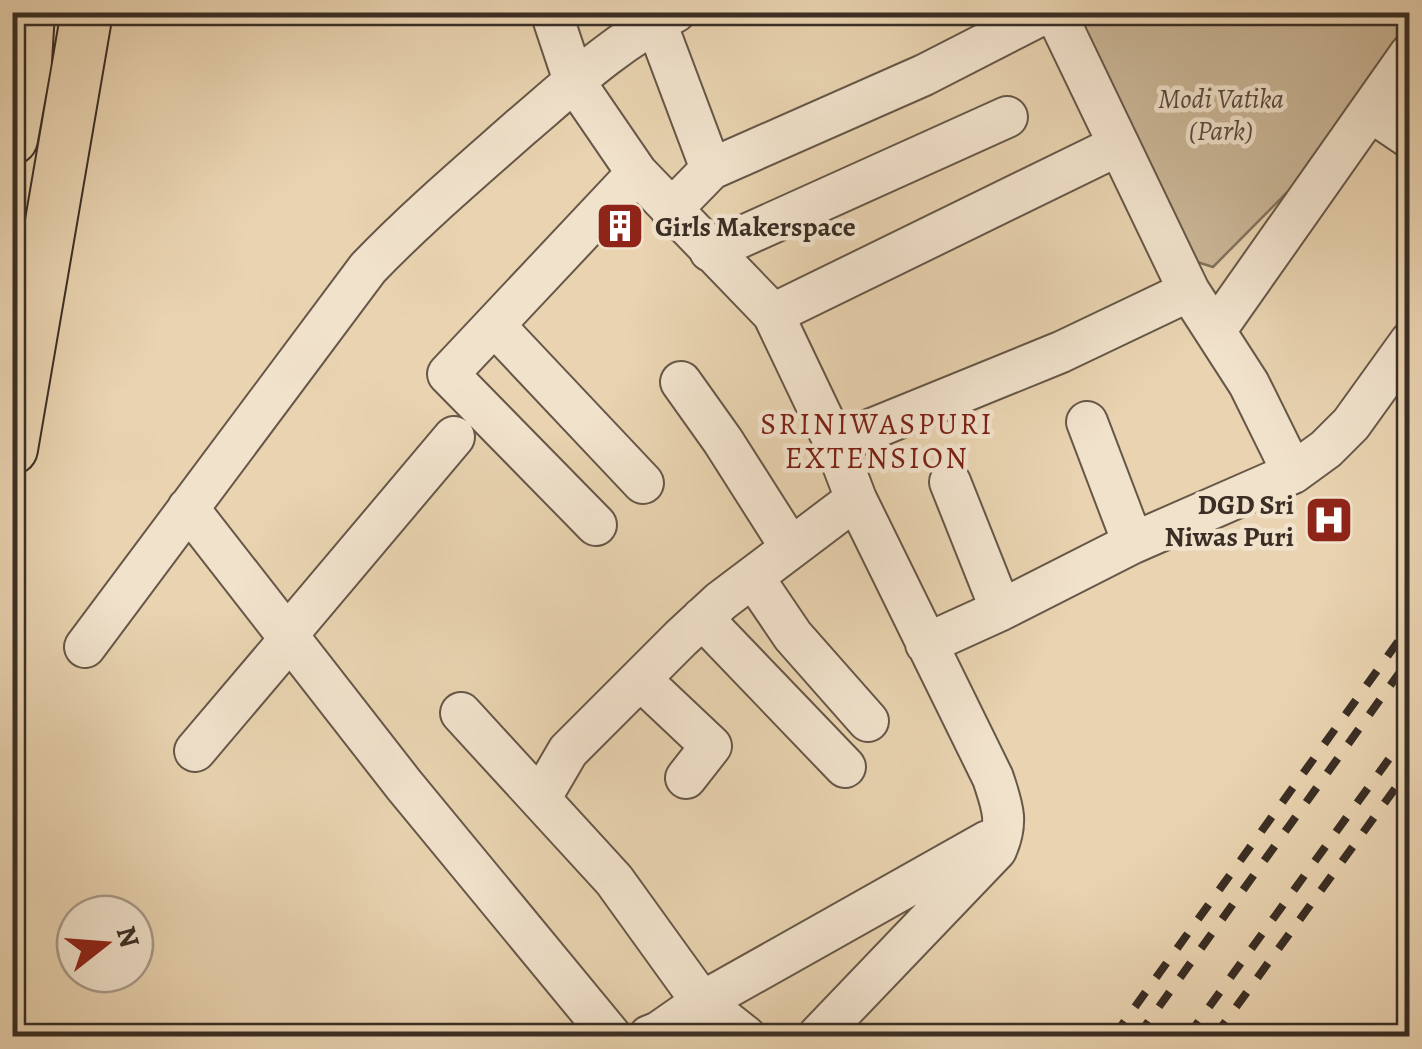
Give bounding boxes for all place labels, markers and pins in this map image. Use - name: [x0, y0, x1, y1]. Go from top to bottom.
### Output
- building icon: Girls Makerspace: [594, 200, 646, 252]
- place label: Girls Makerspace: [655, 208, 856, 246]
- place label: DGD Sri Niwas Puri: [1164, 486, 1294, 556]
- hospital icon: DGD Sri Niwas Puri: [1303, 494, 1355, 546]

